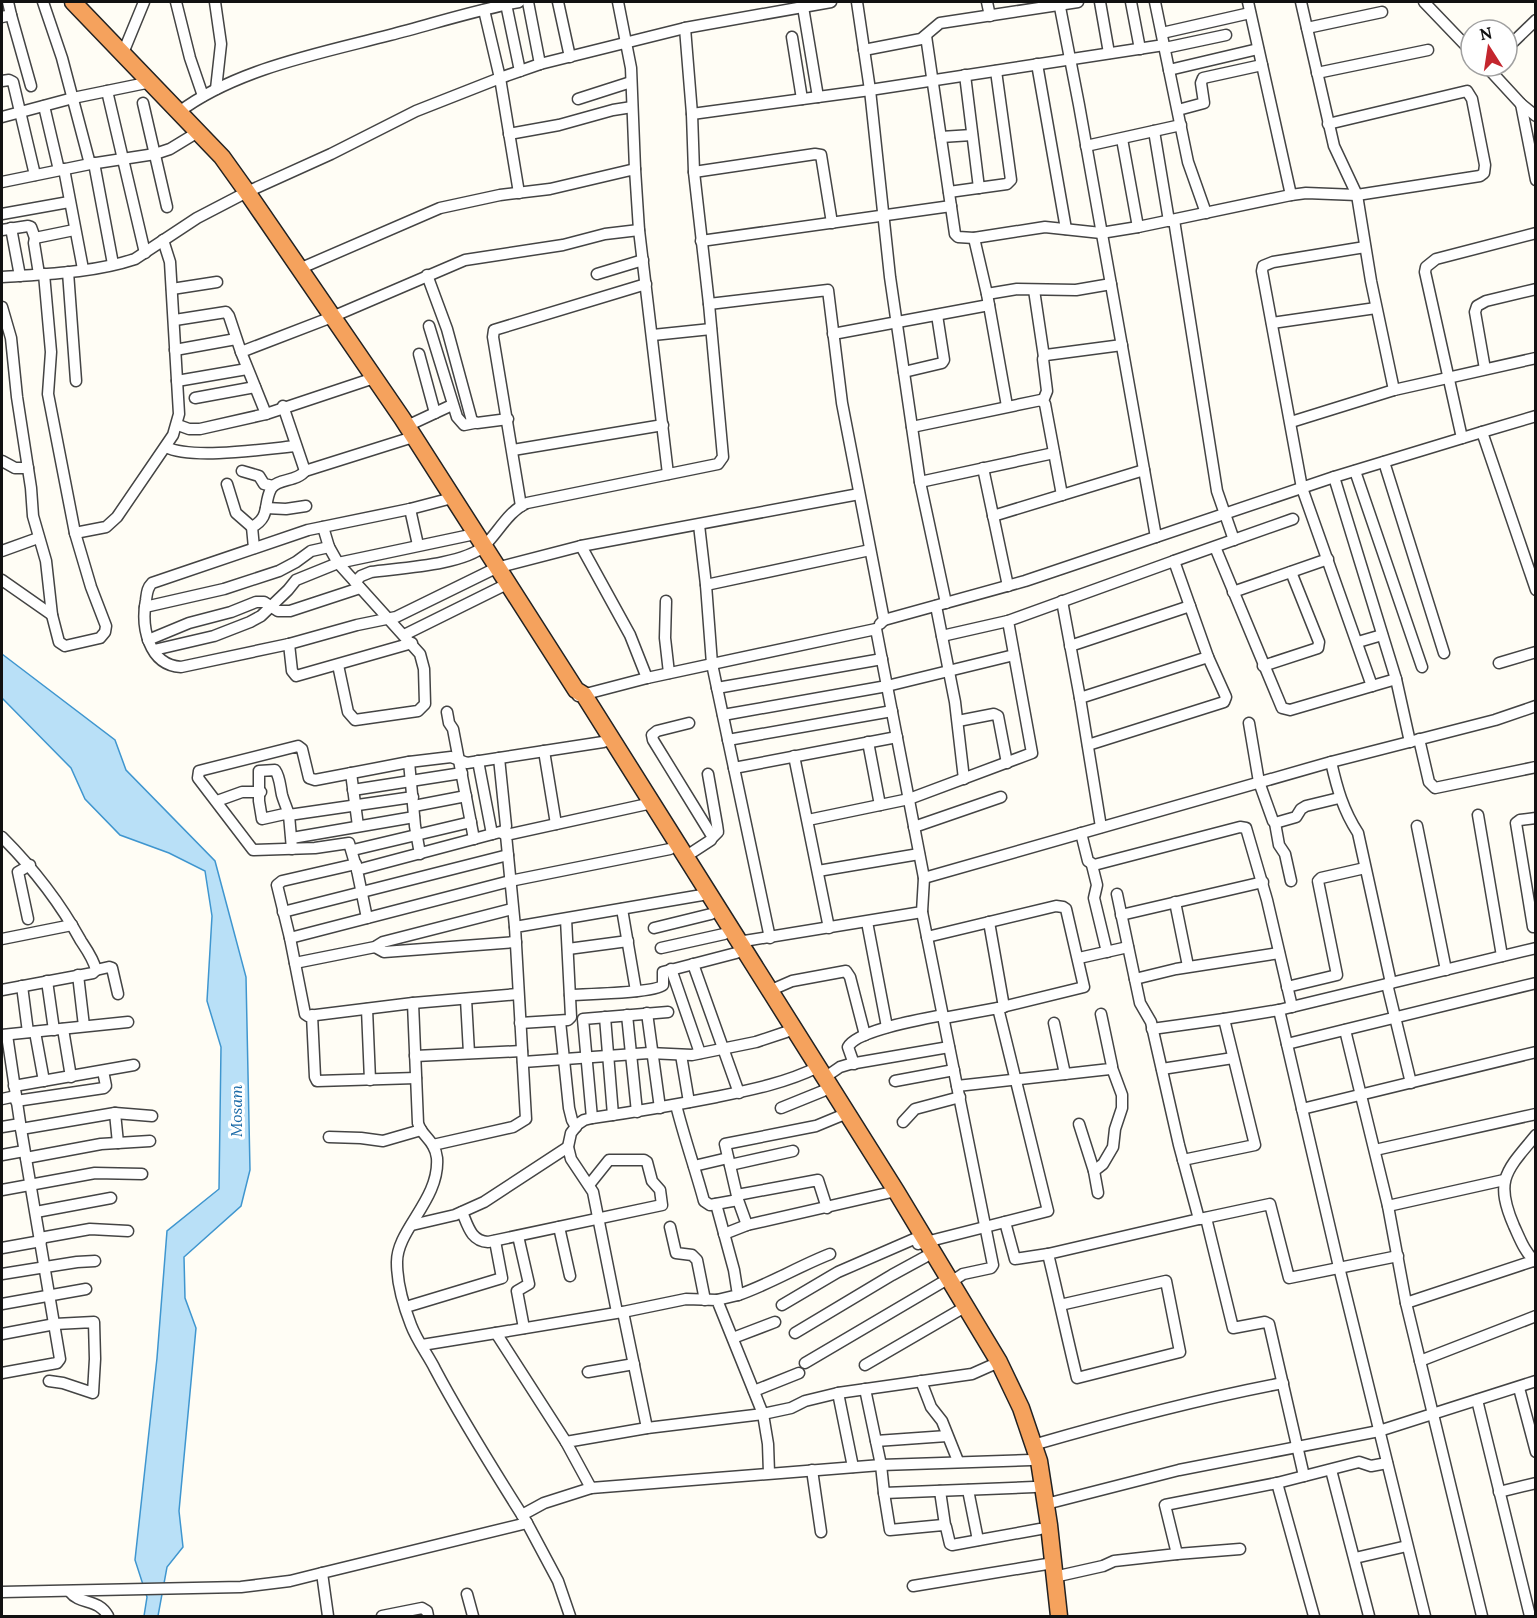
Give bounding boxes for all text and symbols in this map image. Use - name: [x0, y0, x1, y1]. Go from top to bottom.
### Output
- north arrow: [1459, 18, 1519, 78]
- text: N: [1478, 22, 1494, 44]
- water label: Mosam: [226, 1085, 246, 1137]

